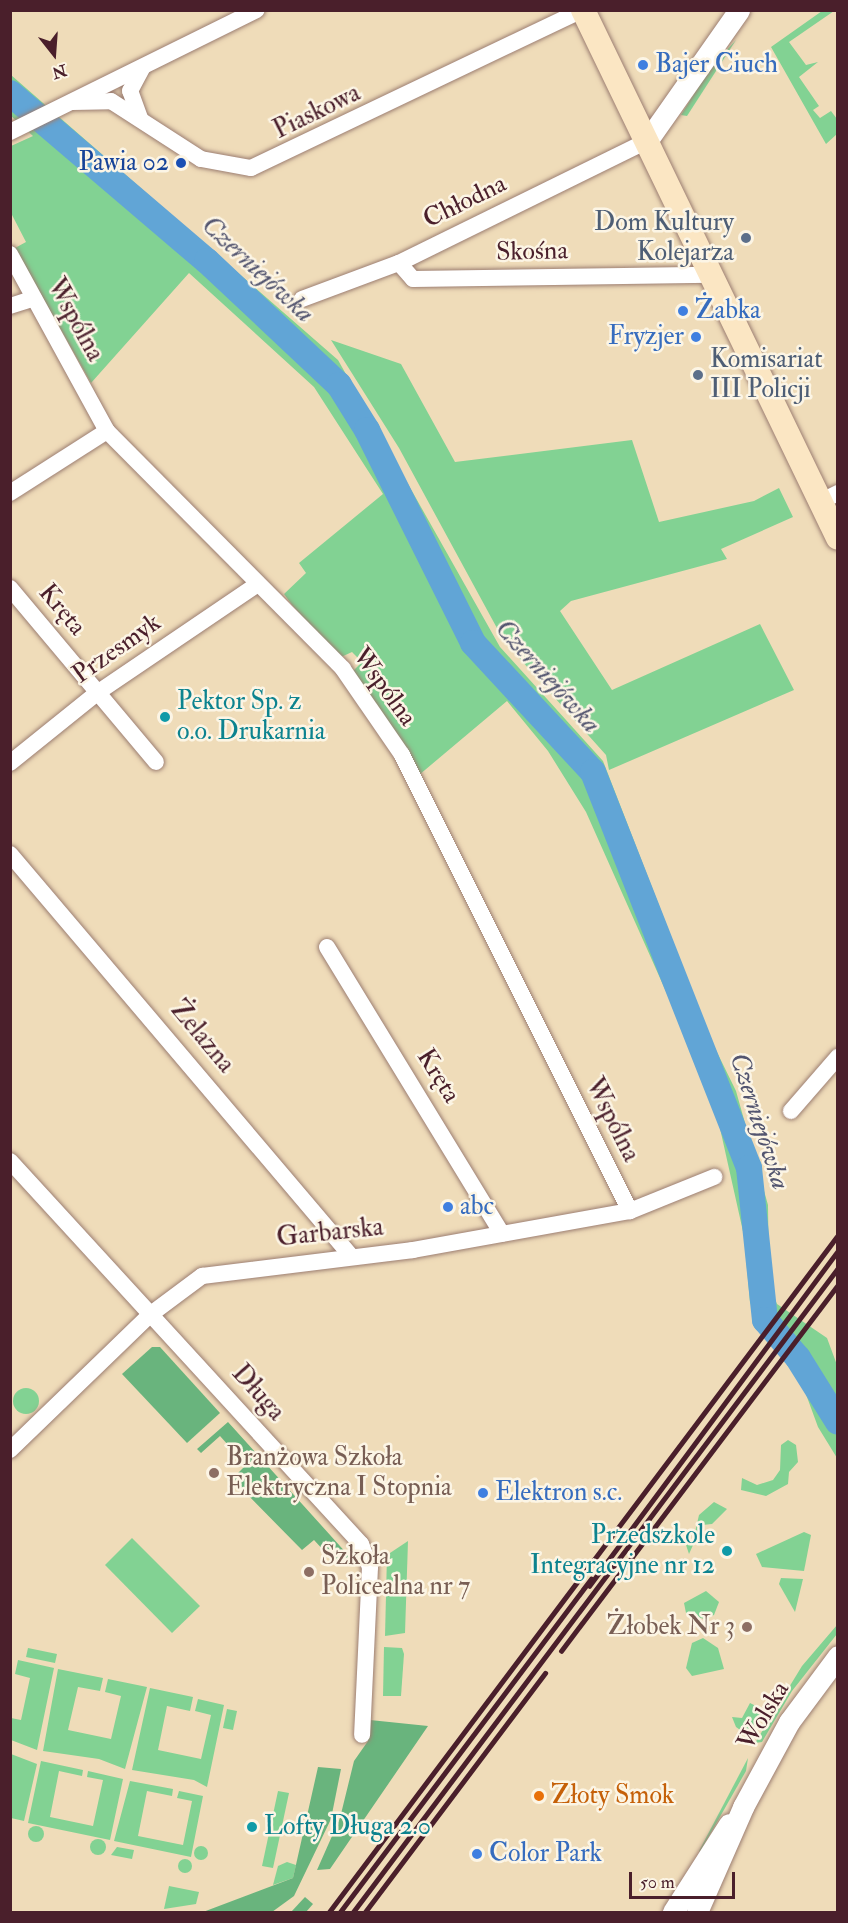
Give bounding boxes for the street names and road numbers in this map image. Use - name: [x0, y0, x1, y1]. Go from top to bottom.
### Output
- street label: Piaskowa: [269, 78, 365, 146]
- street label: Chłodna: [418, 169, 512, 235]
- street label: Skośna: [496, 236, 568, 268]
- street label: Wspólna: [40, 273, 110, 367]
- street label: Kręta: [31, 578, 93, 642]
- street label: Przesmyk: [67, 607, 167, 691]
- street label: Wspólna: [345, 642, 423, 732]
- street label: Żelazna: [163, 995, 241, 1079]
- street label: Kręta: [409, 1043, 467, 1109]
- street label: Wspólna: [578, 1073, 646, 1167]
- street label: Garbarska: [275, 1212, 385, 1254]
- street label: Długa: [225, 1359, 291, 1427]
- street label: Wolska: [731, 1676, 797, 1756]

